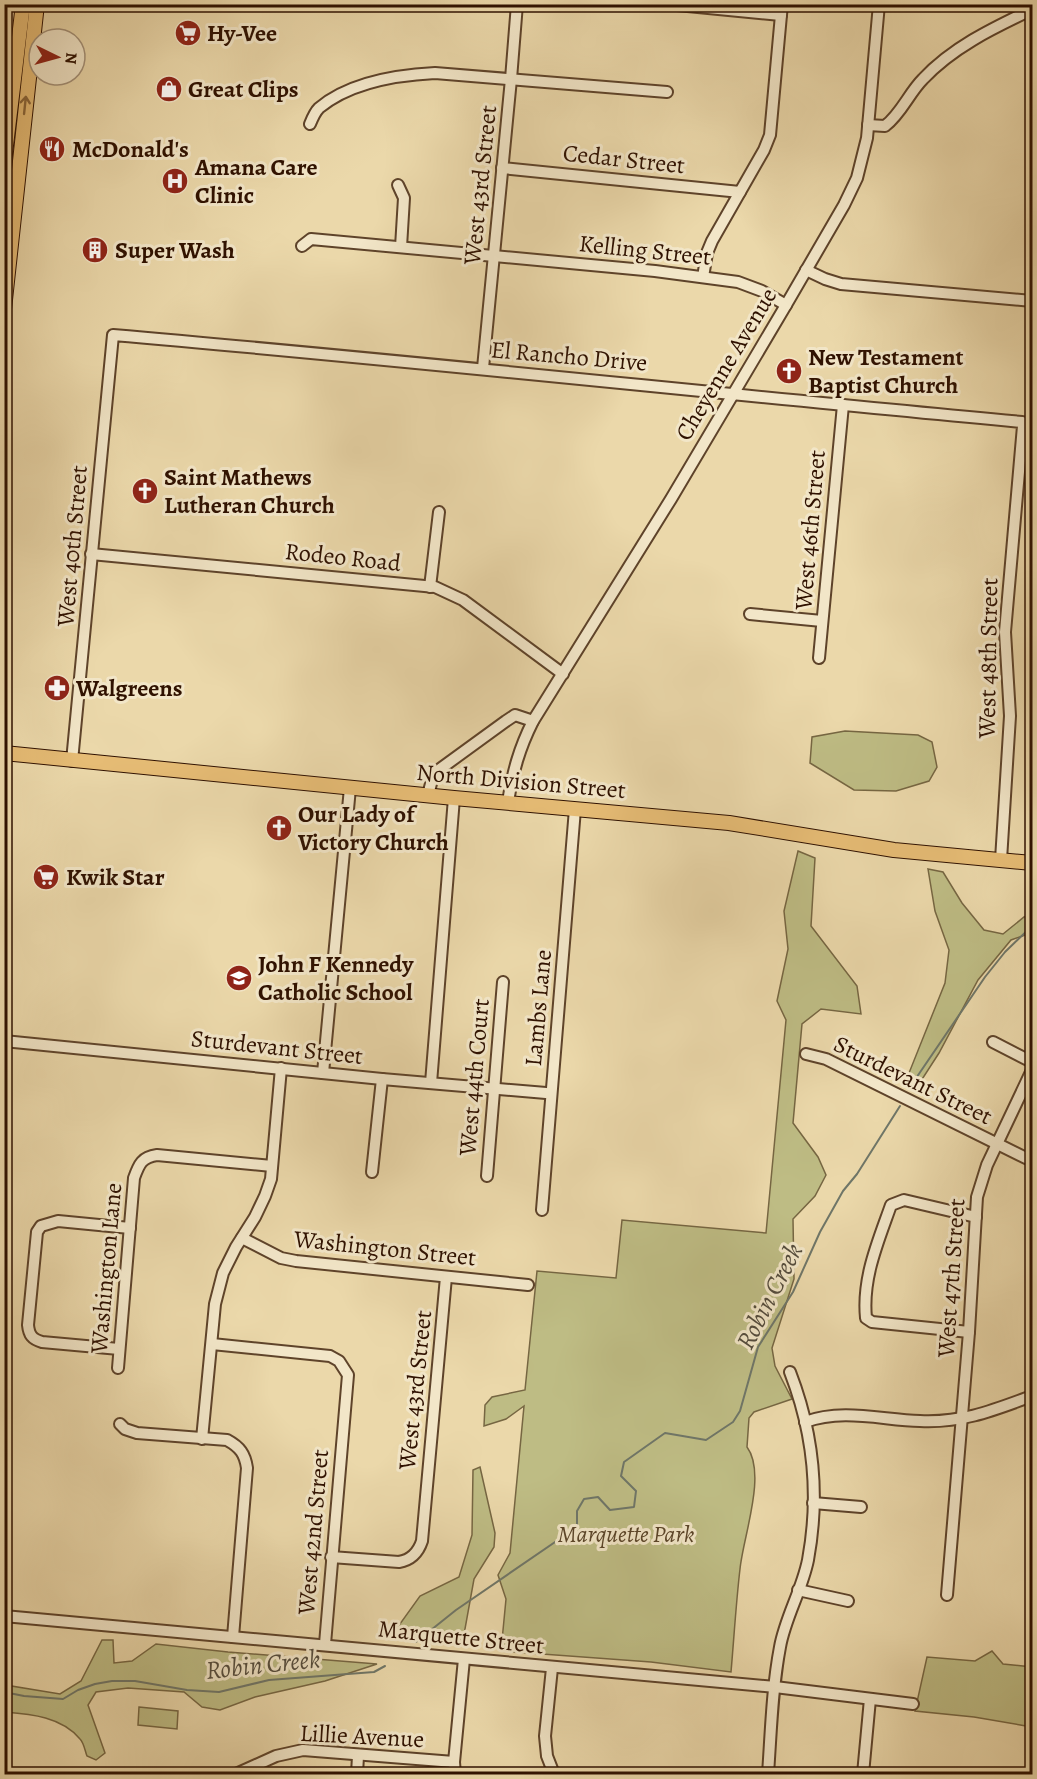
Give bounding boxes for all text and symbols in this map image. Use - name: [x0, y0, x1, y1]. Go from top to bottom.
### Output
- place label: Hy-Vee: [207, 17, 277, 49]
- supermarket icon: Hy-Vee: [173, 18, 203, 48]
- north arrow: [27, 27, 87, 87]
- text: N: [59, 51, 82, 65]
- place label: Great Clips: [188, 73, 299, 105]
- shop icon: Great Clips: [154, 74, 184, 104]
- one-way arrow: [20, 95, 31, 115]
- street label: West 43rd Street: [456, 104, 504, 267]
- place label: McDonald's: [72, 133, 189, 165]
- restaurant icon: McDonald's: [37, 134, 67, 164]
- street label: Cedar Street: [561, 137, 687, 181]
- place label: Amana Care Clinic: [194, 151, 318, 211]
- hospital icon: Amana Care Clinic: [160, 166, 190, 196]
- street label: Kelling Street: [577, 227, 713, 273]
- place label: Super Wash: [115, 234, 235, 266]
- building icon: Super Wash: [80, 235, 110, 265]
- street label: Cheyenne Avenue: [668, 282, 784, 446]
- street label: El Rancho Drive: [489, 333, 649, 379]
- place label: New Testament Baptist Church: [808, 341, 964, 401]
- church icon: New Testament Baptist Church: [774, 356, 804, 386]
- street label: West 46th Street: [787, 449, 833, 612]
- place label: Saint Mathews Lutheran Church: [164, 461, 335, 521]
- street label: West 40th Street: [49, 464, 95, 629]
- church icon: Saint Mathews Lutheran Church: [130, 476, 160, 506]
- street label: Rodeo Road: [284, 535, 403, 579]
- street label: West 48th Street: [971, 577, 1005, 740]
- place label: Walgreens: [75, 672, 183, 704]
- pharmacy icon: Walgreens: [42, 673, 72, 703]
- street label: North Division Street: [415, 756, 627, 806]
- place label: Our Lady of Victory Church: [297, 798, 449, 858]
- church icon: Our Lady of Victory Church: [264, 813, 294, 843]
- place label: Kwik Star: [66, 861, 165, 893]
- supermarket icon: Kwik Star: [31, 862, 61, 892]
- place label: John F Kennedy Catholic School: [258, 948, 414, 1008]
- street label: Lambs Lane: [517, 948, 559, 1068]
- school or university icon: John F Kennedy Catholic School: [224, 963, 254, 993]
- street label: West 44th Court: [451, 997, 497, 1158]
- street label: Sturdevant Street: [190, 1022, 365, 1072]
- street label: Sturdevant Street: [828, 1028, 998, 1132]
- street label: Washington Lane: [83, 1181, 129, 1356]
- street label: West 47th Street: [929, 1197, 973, 1359]
- street label: Washington Street: [291, 1222, 478, 1273]
- water label: Robin Creek: [728, 1237, 811, 1355]
- street label: West 43rd Street: [391, 1309, 439, 1472]
- street label: West 42nd Street: [290, 1448, 336, 1617]
- park label: Marquette Park: [558, 1518, 695, 1550]
- street label: Marquette Street: [376, 1612, 546, 1662]
- water label: Robin Creek: [204, 1641, 322, 1688]
- street label: Lillie Avenue: [299, 1717, 425, 1755]

